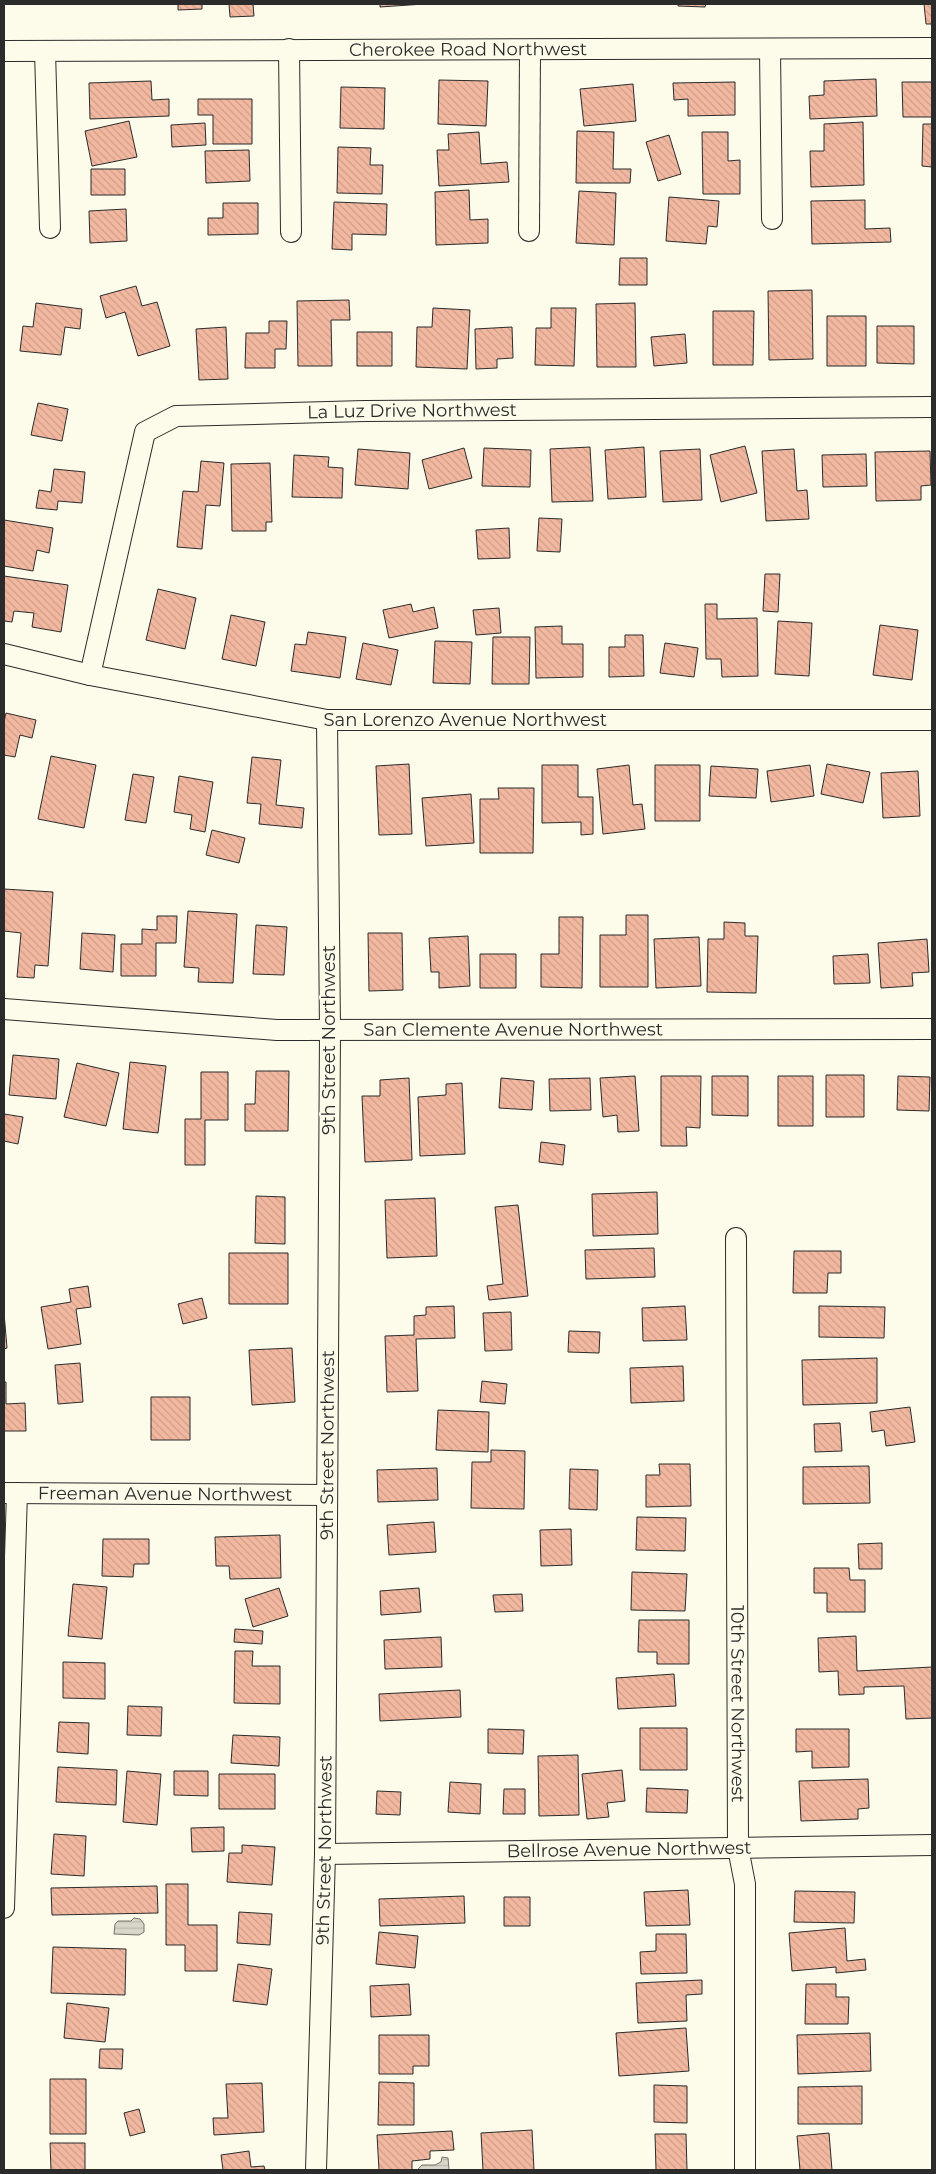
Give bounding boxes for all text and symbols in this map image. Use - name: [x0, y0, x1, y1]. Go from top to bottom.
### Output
- street label: Cherokee Road Northwest: [349, 38, 587, 61]
- street label: La Luz Drive Northwest: [307, 399, 517, 424]
- street label: San Lorenzo Avenue Northwest: [324, 709, 607, 731]
- street label: 9th Street Northwest: [318, 945, 340, 1135]
- street label: San Clemente Avenue Northwest: [363, 1018, 663, 1041]
- street label: 9th Street Northwest: [316, 1350, 339, 1540]
- street label: Freeman Avenue Northwest: [38, 1482, 292, 1506]
- street label: 10th Street Northwest: [726, 1605, 749, 1803]
- street label: 9th Street Northwest: [311, 1755, 337, 1945]
- street label: Bellrose Avenue Northwest: [506, 1837, 752, 1862]

